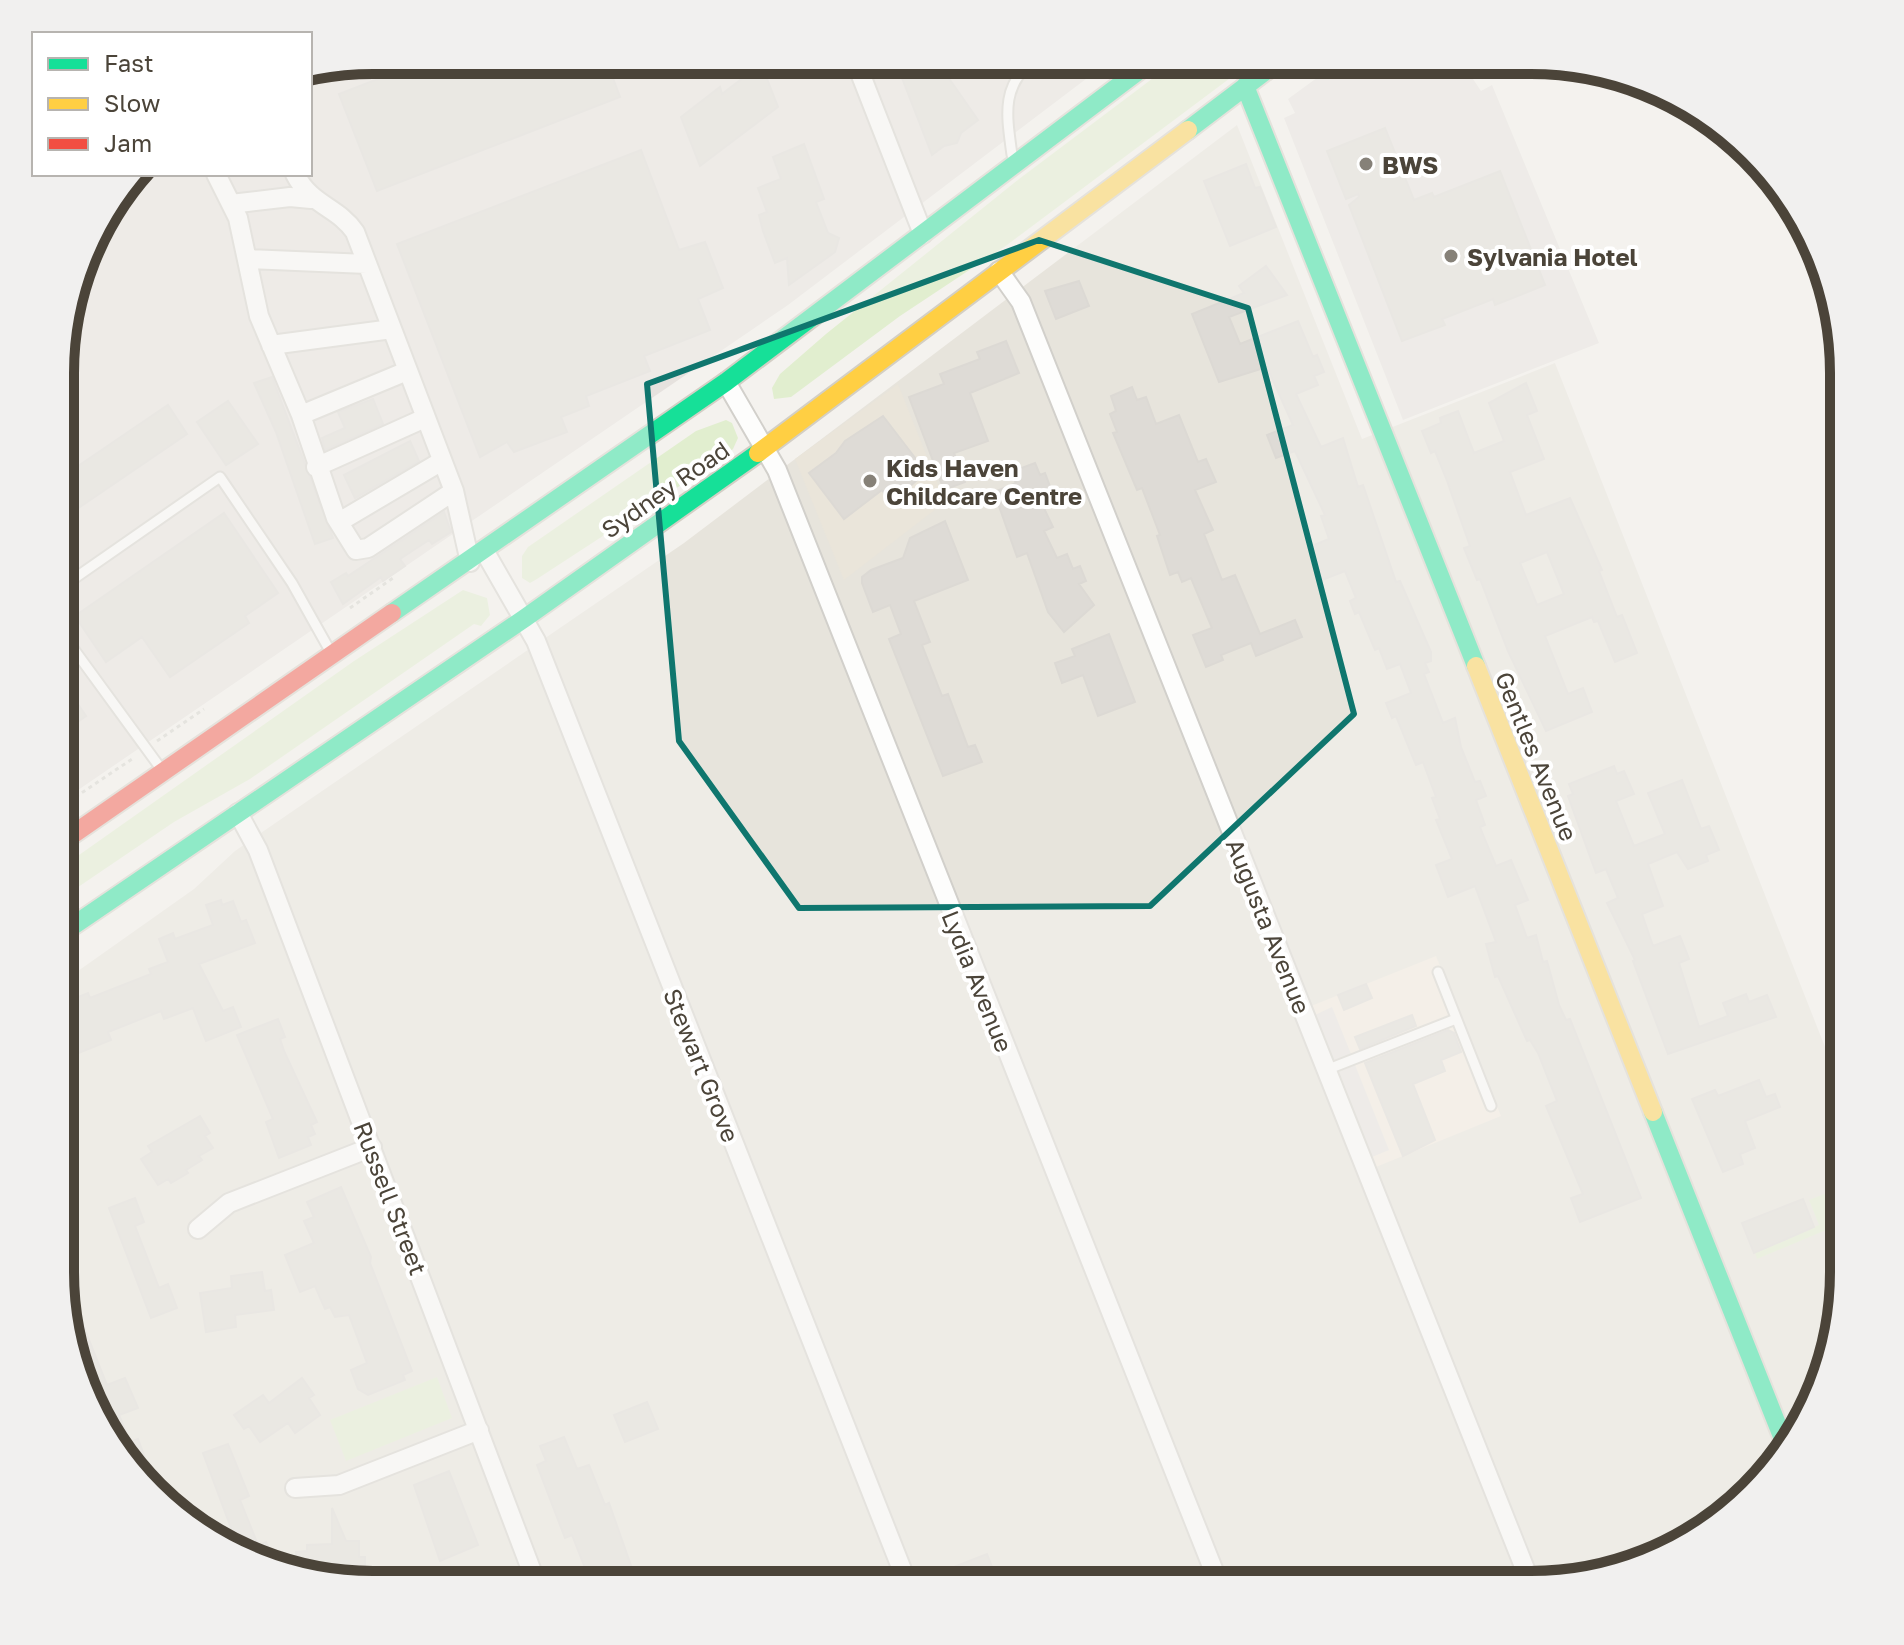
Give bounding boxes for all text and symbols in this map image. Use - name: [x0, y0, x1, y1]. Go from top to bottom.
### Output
- legend: [32, 32, 312, 176]
- text: Fast: [104, 48, 154, 77]
- text: Slow: [104, 88, 160, 117]
- text: Jam: [104, 128, 152, 157]
- place label: BWS: [1382, 150, 1438, 179]
- marker: BWS: [1357, 155, 1375, 173]
- place label: Sylvania Hotel: [1467, 242, 1638, 271]
- marker: Sylvania Hotel: [1442, 247, 1460, 265]
- street label: Sydney Road: [596, 434, 734, 544]
- place label: Kids Haven Childcare Centre: [886, 453, 1082, 510]
- marker: Kids Haven Childcare Centre: [861, 472, 879, 490]
- street label: Gentles Avenue: [1490, 667, 1584, 845]
- street label: Augusta Avenue: [1221, 834, 1317, 1018]
- street label: Lydia Avenue: [936, 906, 1020, 1056]
- street label: Stewart Grove: [658, 984, 746, 1146]
- street label: Russell Street: [348, 1117, 434, 1279]

